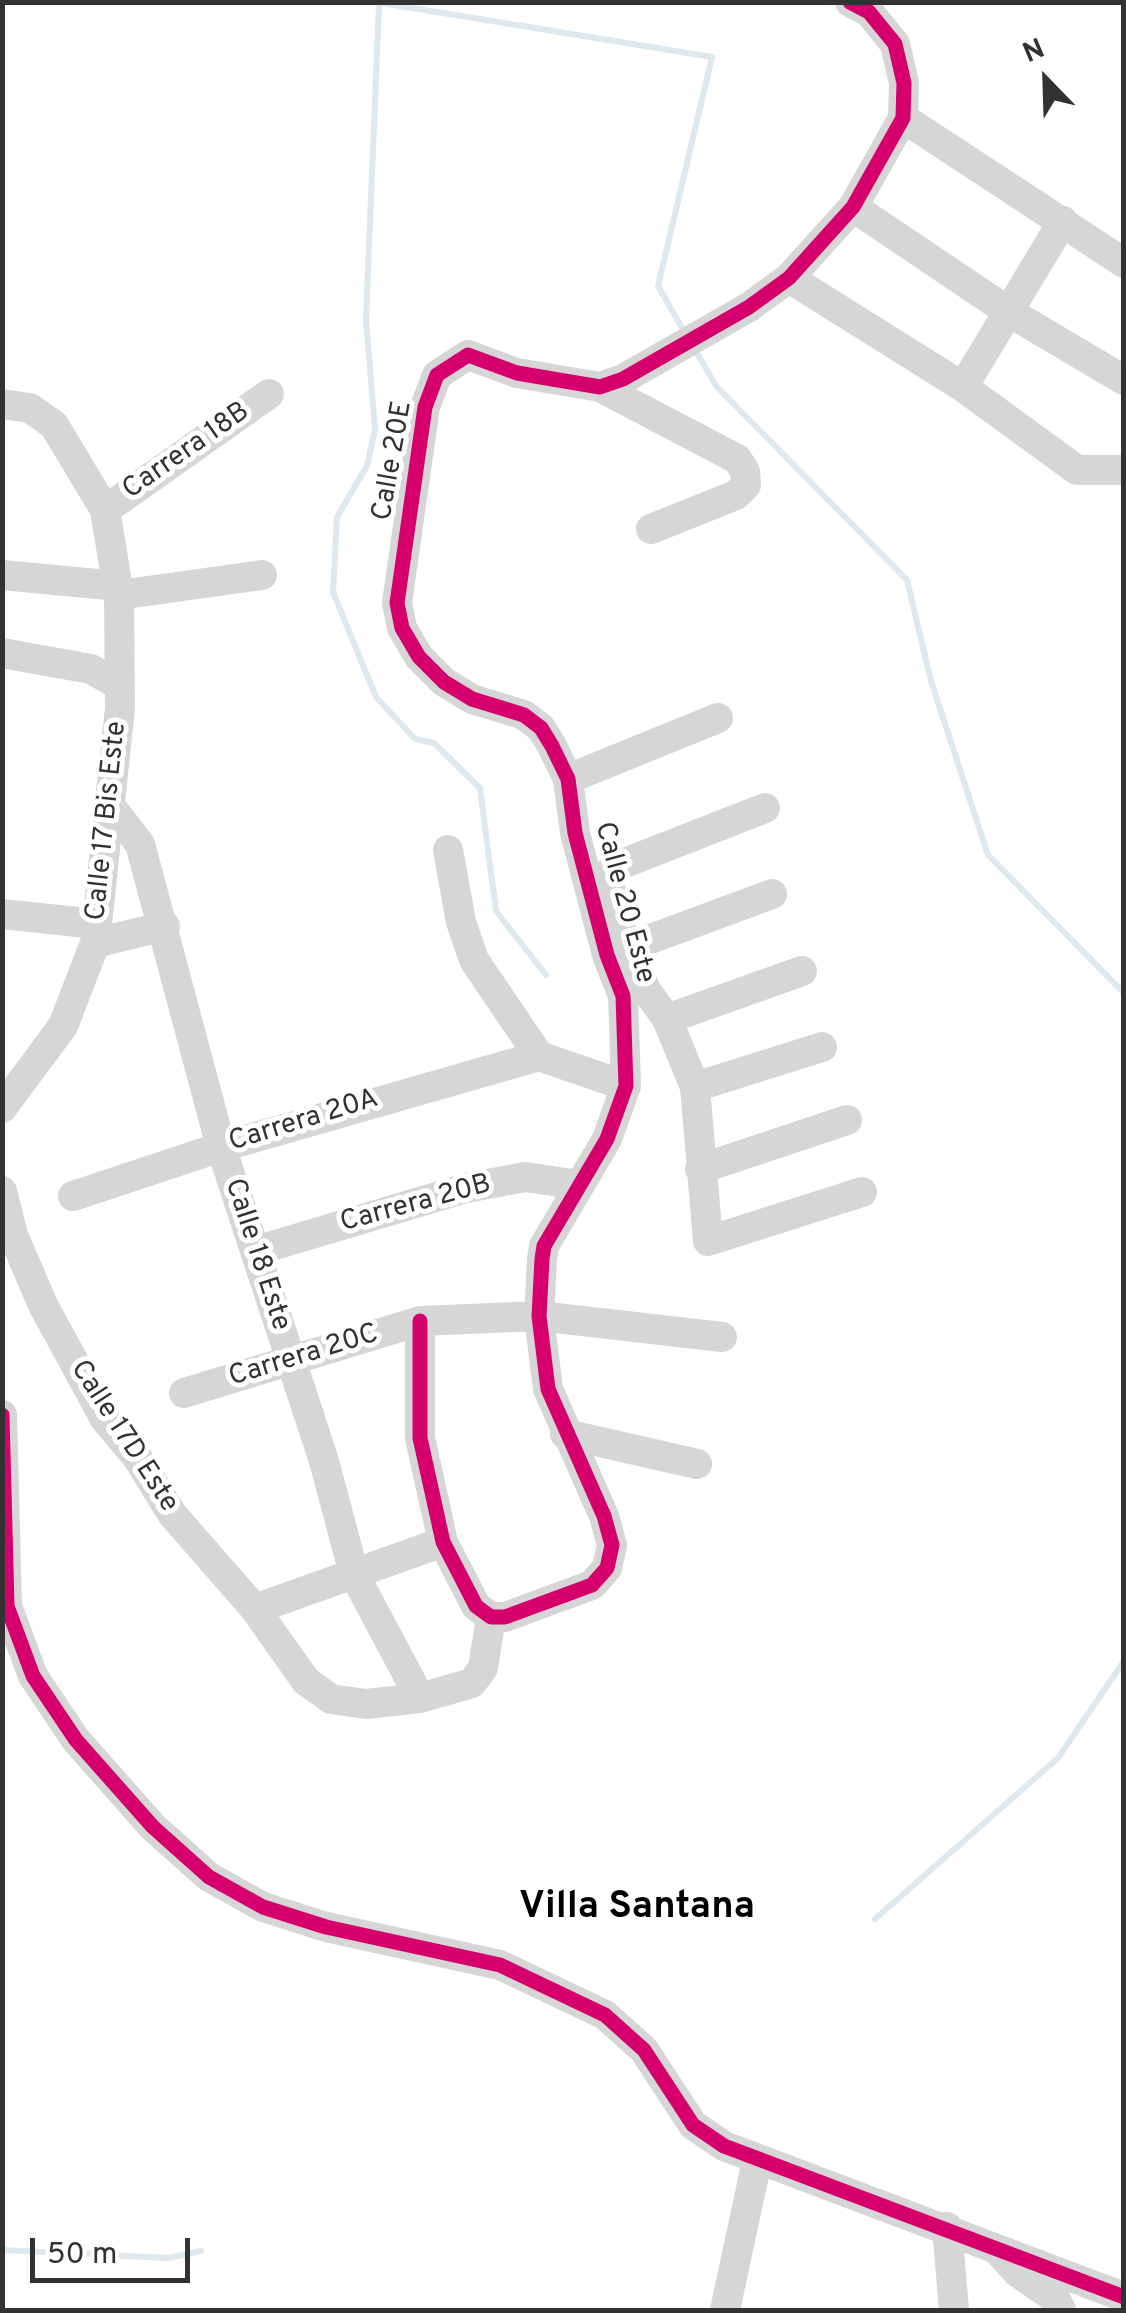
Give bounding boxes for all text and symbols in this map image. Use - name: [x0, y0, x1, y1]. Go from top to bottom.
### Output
- north arrow: [996, 30, 1096, 130]
- text: N: [1018, 32, 1051, 73]
- street label: Carrera 18B: [117, 396, 257, 508]
- street label: Calle 20E: [367, 398, 421, 524]
- street label: Calle 17 Bis Este: [81, 720, 135, 922]
- street label: Calle 20 Este: [585, 819, 661, 987]
- street label: Carrera 20A: [225, 1083, 383, 1161]
- street label: Carrera 20B: [337, 1169, 495, 1241]
- street label: Calle 18 Este: [216, 1175, 296, 1335]
- street label: Carrera 20C: [225, 1318, 383, 1396]
- street label: Calle 17D Este: [61, 1355, 185, 1519]
- district label: Villa Santana: [519, 1886, 755, 1932]
- scale bar: [35, 2218, 195, 2280]
- text: 50 m: [47, 2237, 117, 2274]

